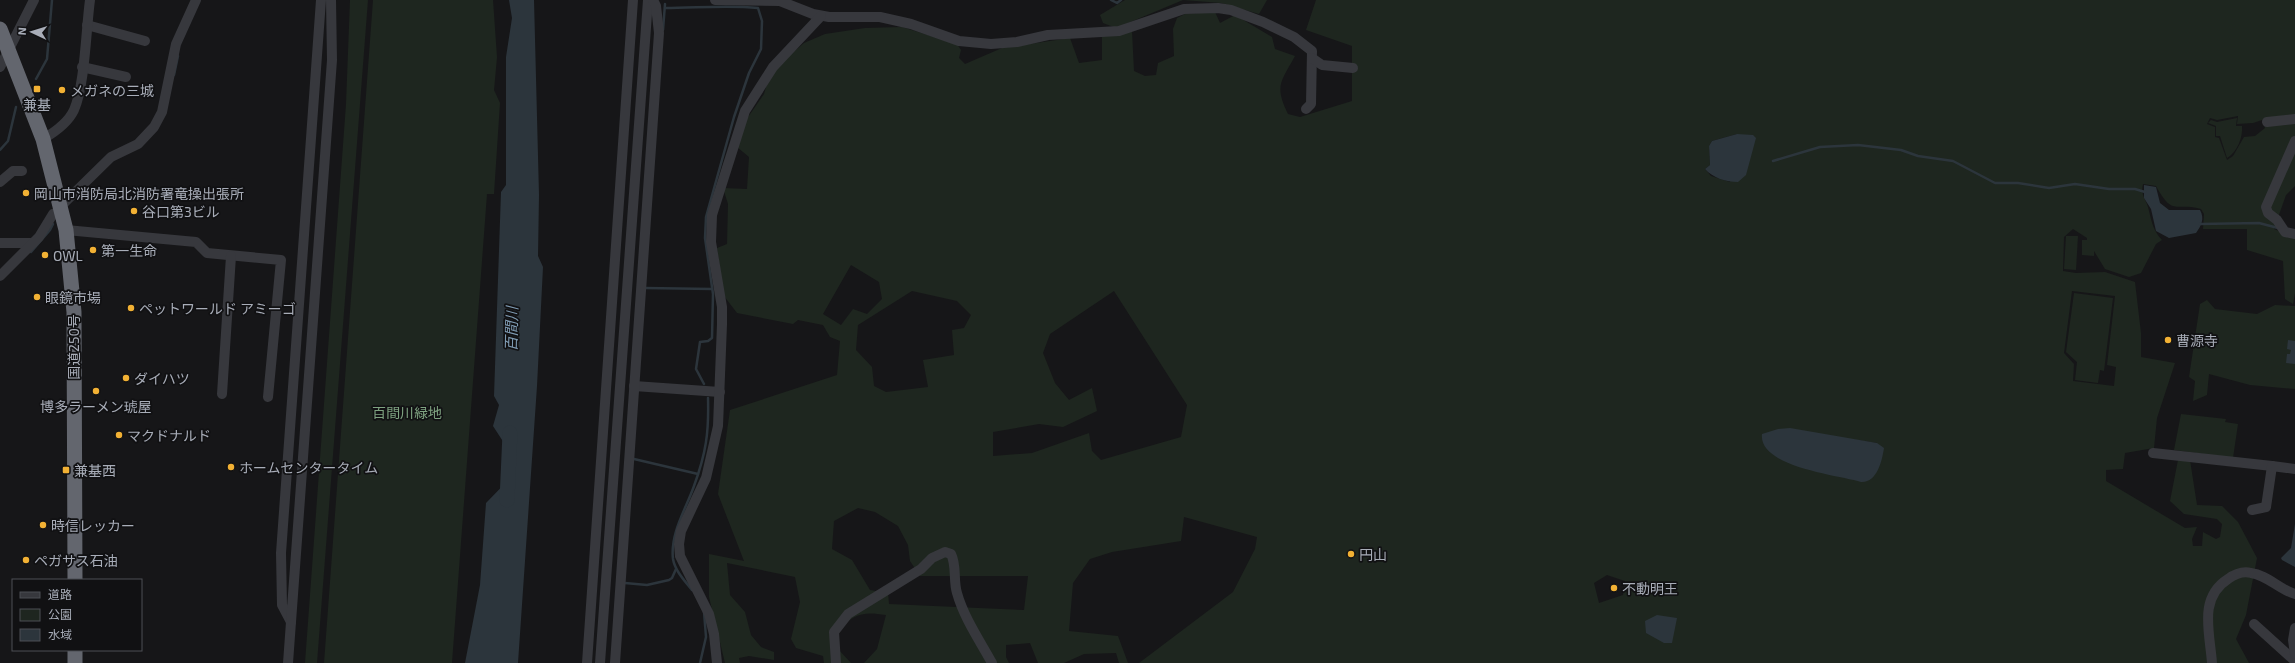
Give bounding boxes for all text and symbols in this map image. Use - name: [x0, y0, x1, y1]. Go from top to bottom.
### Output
- north arrow: [12, 12, 52, 52]
- text: N: [15, 27, 28, 36]
- place label: メガネの三城: [70, 82, 154, 99]
- marker: 兼基: [32, 84, 42, 94]
- marker: メガネの三城: [57, 85, 67, 95]
- place label: 兼基: [23, 96, 51, 113]
- place label: 岡山市消防局北消防署竜操出張所: [34, 185, 244, 202]
- marker: 岡山市消防局北消防署竜操出張所: [21, 188, 31, 198]
- place label: 谷口第3ビル: [142, 203, 220, 220]
- marker: 谷口第3ビル: [129, 206, 139, 216]
- place label: 第一生命: [101, 242, 157, 259]
- marker: 第一生命: [88, 245, 98, 255]
- place label: OWL: [53, 247, 83, 264]
- marker: OWL: [40, 250, 50, 260]
- place label: 眼鏡市場: [45, 289, 101, 306]
- marker: 眼鏡市場: [32, 292, 42, 302]
- place label: ペットワールド アミーゴ: [139, 300, 296, 317]
- marker: ペットワールド アミーゴ: [126, 303, 136, 313]
- water label: 百間川: [502, 304, 520, 352]
- street label: 国道250号: [65, 314, 82, 380]
- place label: 曹源寺: [2176, 332, 2218, 349]
- marker: 曹源寺: [2163, 335, 2173, 345]
- place label: ダイハツ: [134, 370, 190, 387]
- marker: ダイハツ: [121, 373, 131, 383]
- marker: 博多ラーメン琥屋: [91, 386, 101, 396]
- place label: 博多ラーメン琥屋: [40, 398, 152, 415]
- park label: 百間川緑地: [372, 404, 442, 421]
- place label: マクドナルド: [127, 427, 211, 444]
- marker: マクドナルド: [114, 430, 124, 440]
- place label: ホームセンタータイム: [239, 459, 378, 476]
- place label: 兼基西: [74, 462, 116, 479]
- marker: ホームセンタータイム: [226, 462, 236, 472]
- marker: 兼基西: [61, 465, 71, 475]
- place label: 時信レッカー: [51, 517, 135, 534]
- marker: 時信レッカー: [38, 520, 48, 530]
- place label: 円山: [1359, 546, 1387, 563]
- marker: 円山: [1346, 549, 1356, 559]
- place label: ペガサス石油: [34, 552, 118, 569]
- marker: ペガサス石油: [21, 555, 31, 565]
- legend: [12, 579, 142, 651]
- place label: 不動明王: [1622, 580, 1678, 597]
- marker: 不動明王: [1609, 583, 1619, 593]
- text: 道路: [48, 587, 72, 601]
- text: 公園: [48, 607, 72, 621]
- text: 水域: [48, 627, 72, 641]

